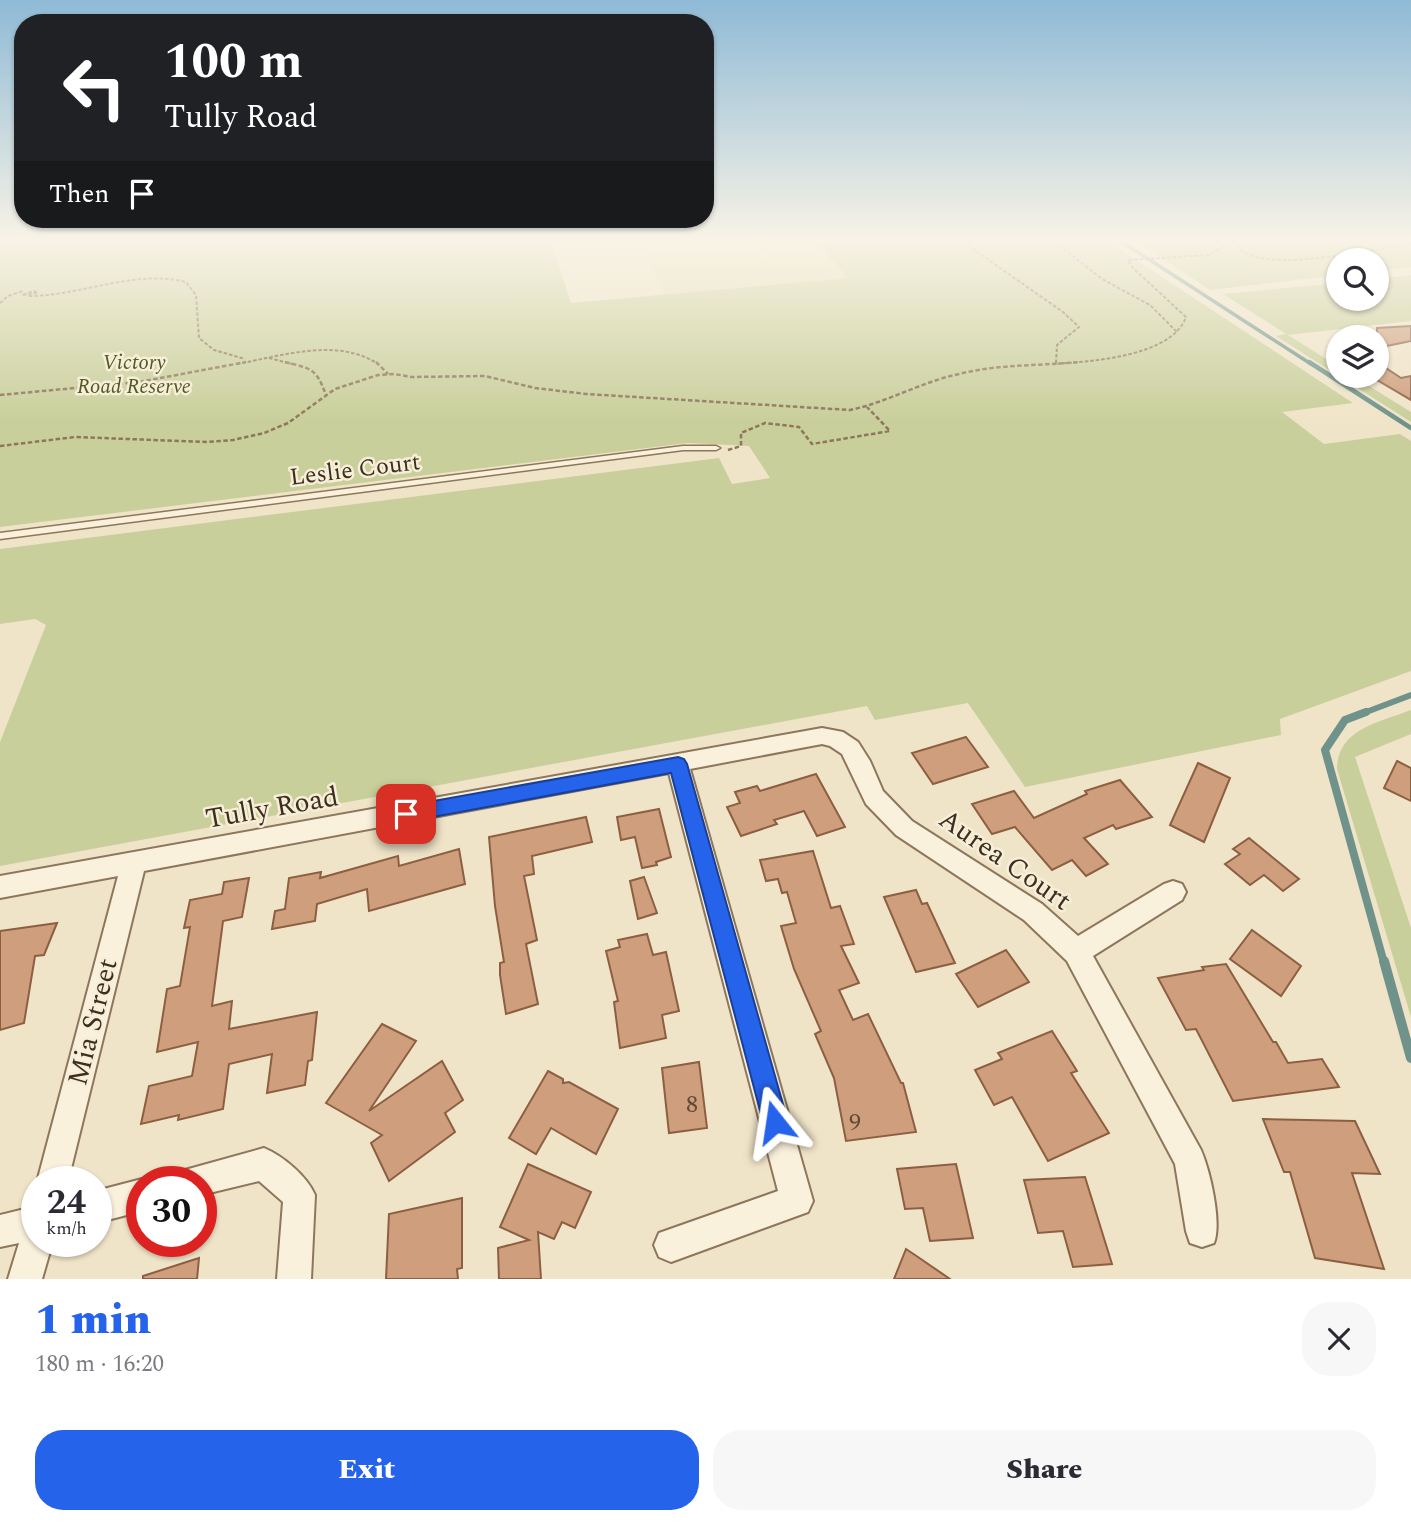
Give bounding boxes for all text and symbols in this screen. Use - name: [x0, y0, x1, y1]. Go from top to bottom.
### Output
- text: 100 m: [164, 25, 303, 100]
- icon: left: [49, 42, 140, 133]
- text: Tully Road: [164, 93, 318, 142]
- text: Then: [49, 174, 109, 214]
- icon: arrive: [123, 175, 161, 213]
- map controls: [1326, 248, 1389, 388]
- button: search: [1326, 248, 1389, 311]
- button: layers: [1326, 325, 1389, 388]
- park label: Victory Road Reserve: [77, 347, 191, 403]
- street label: Leslie Court: [288, 444, 422, 496]
- street label: Tully Road: [202, 775, 342, 841]
- pin: [376, 784, 436, 844]
- icon: arrive: [387, 795, 425, 833]
- street label: Aurea Court: [930, 798, 1080, 922]
- street label: Mia Street: [56, 954, 130, 1090]
- position arrow: [738, 1085, 812, 1159]
- house number: 8: [686, 1087, 698, 1123]
- house number: 9: [849, 1105, 861, 1141]
- speed limit sign: 30: [126, 1166, 217, 1257]
- text: 24: [47, 1176, 86, 1229]
- text: km/h: [46, 1215, 87, 1242]
- text: 1 min: [35, 1289, 151, 1352]
- button: close: [1302, 1302, 1376, 1376]
- text: 180 m · 16:20: [35, 1347, 164, 1382]
- button: Exit: [35, 1430, 699, 1510]
- button: Share: [713, 1430, 1376, 1510]

